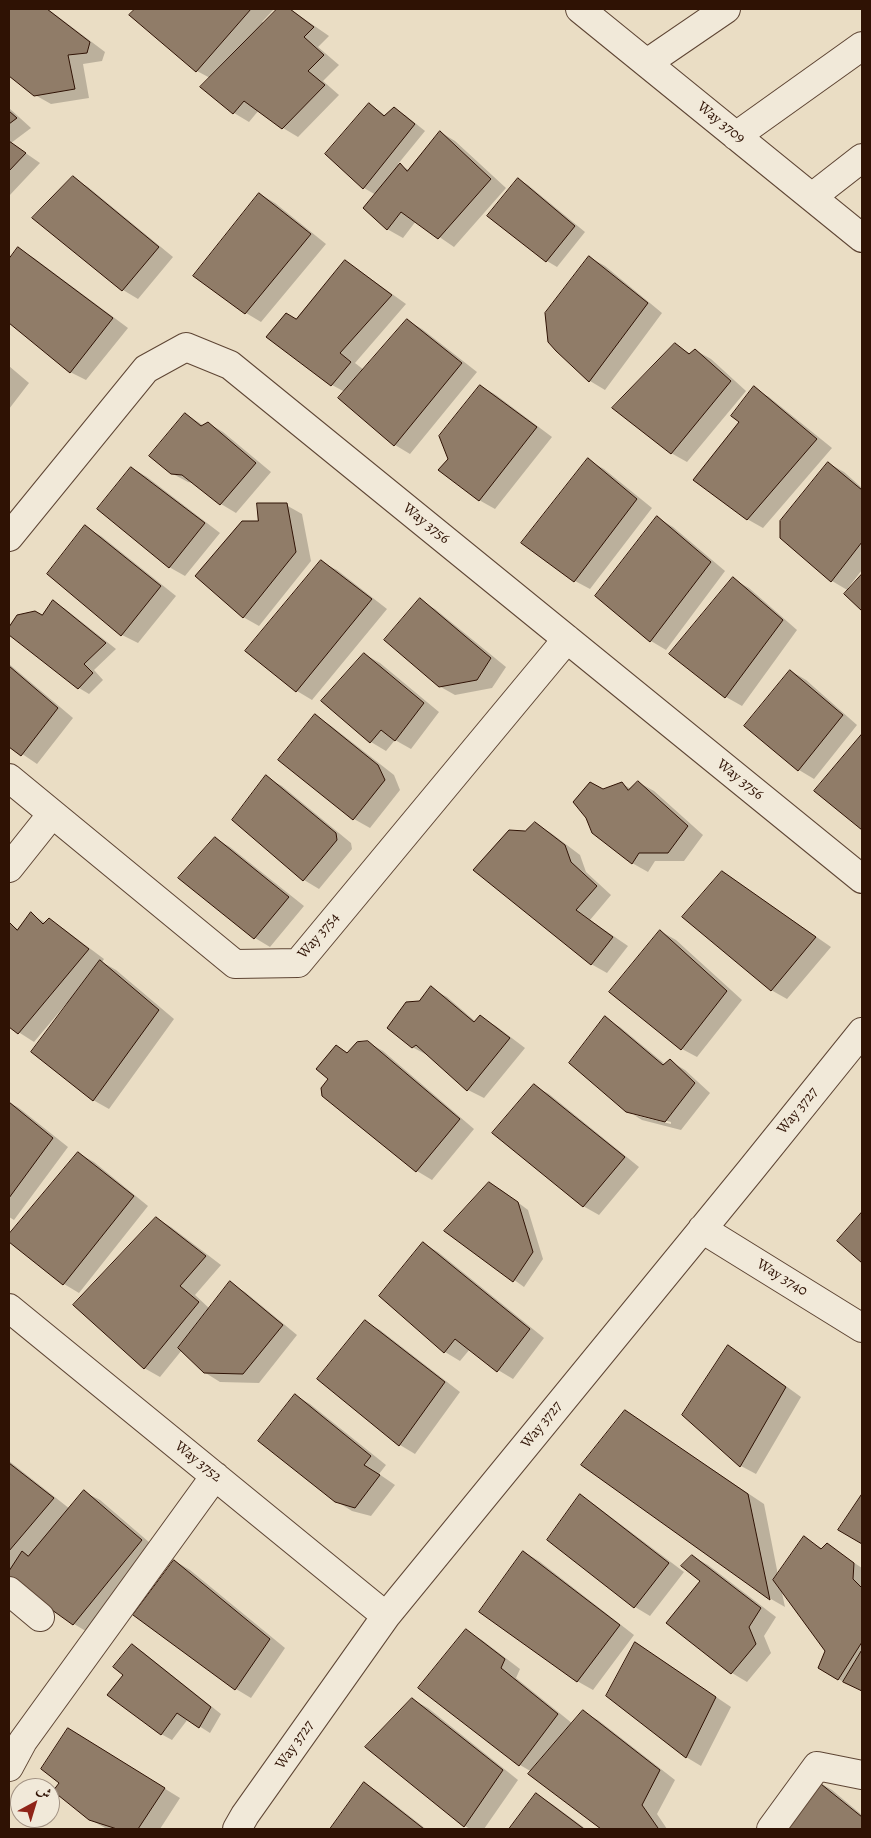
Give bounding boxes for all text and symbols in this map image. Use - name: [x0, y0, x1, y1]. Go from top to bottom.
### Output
- street label: Way 3709: [693, 98, 749, 148]
- street label: Way 3756: [399, 500, 453, 548]
- street label: Way 3756: [713, 756, 767, 804]
- street label: Way 3754: [294, 909, 344, 963]
- street label: Way 3727: [774, 1084, 822, 1138]
- street label: Way 3740: [753, 1255, 811, 1301]
- street label: Way 3727: [518, 1398, 566, 1452]
- street label: Way 3752: [171, 1438, 225, 1486]
- street label: Way 3727: [272, 1717, 318, 1773]
- north arrow: [10, 1778, 60, 1828]
- text: ش: [33, 1780, 55, 1803]

